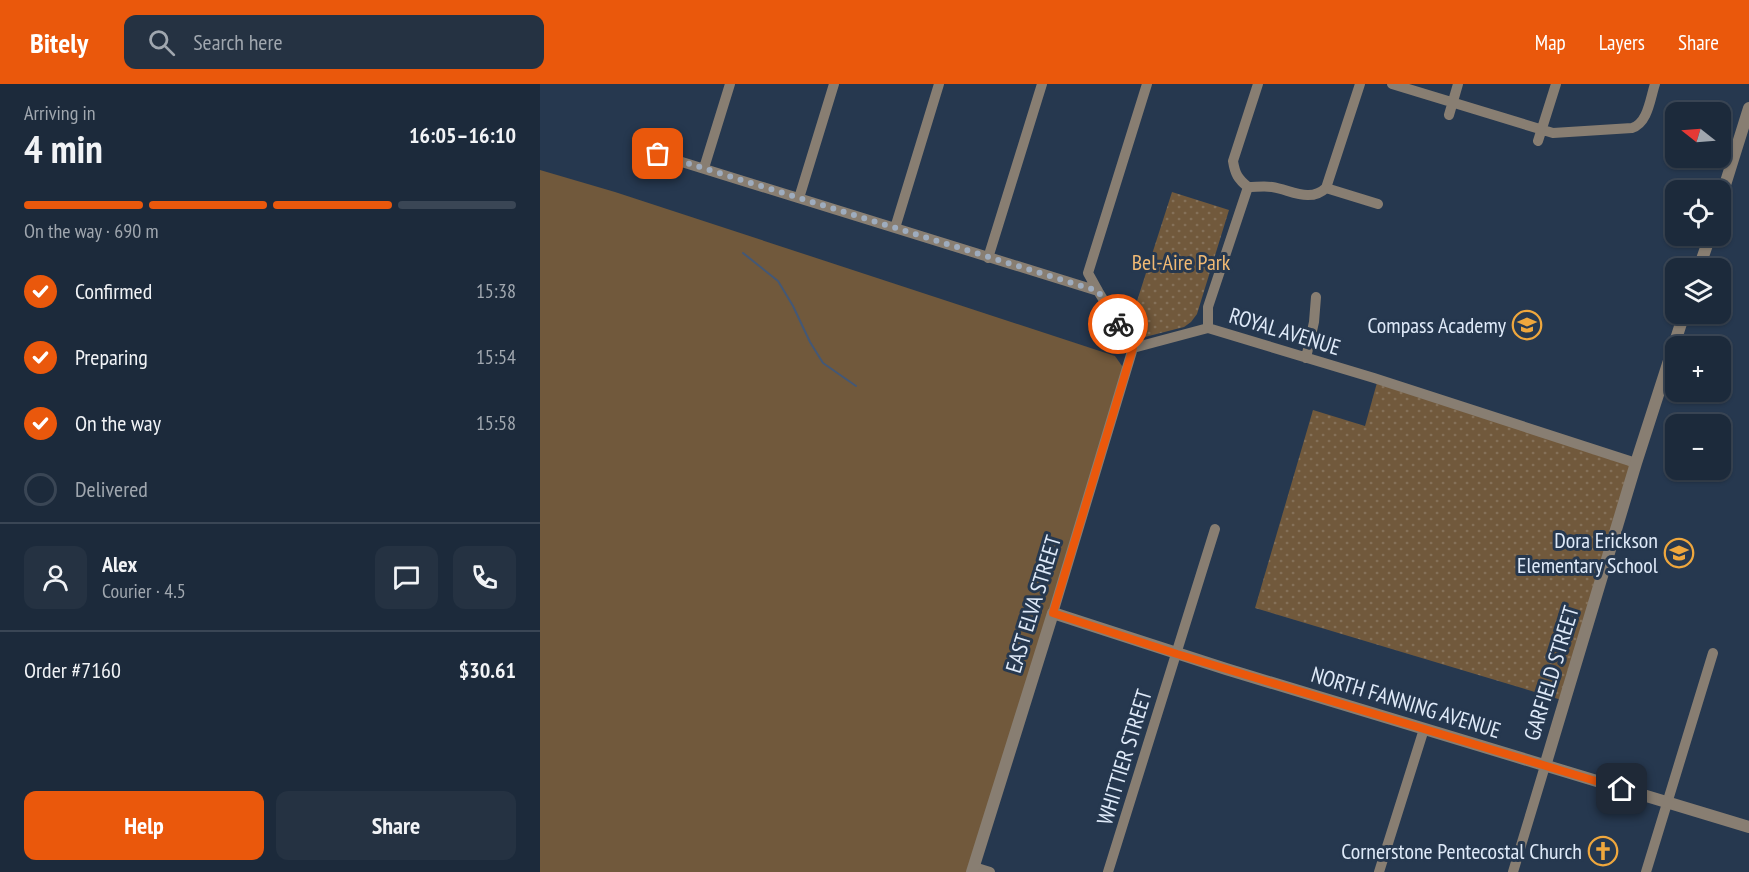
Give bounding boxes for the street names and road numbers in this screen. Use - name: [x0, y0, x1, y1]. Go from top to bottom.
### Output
- street label: ROYAL AVENUE: [1226, 301, 1344, 361]
- street label: EAST ELVA STREET: [999, 532, 1067, 676]
- street label: GARFIELD STREET: [1517, 602, 1585, 744]
- street label: NORTH FANNING AVENUE: [1308, 660, 1504, 744]
- street label: WHITTIER STREET: [1090, 686, 1158, 828]

